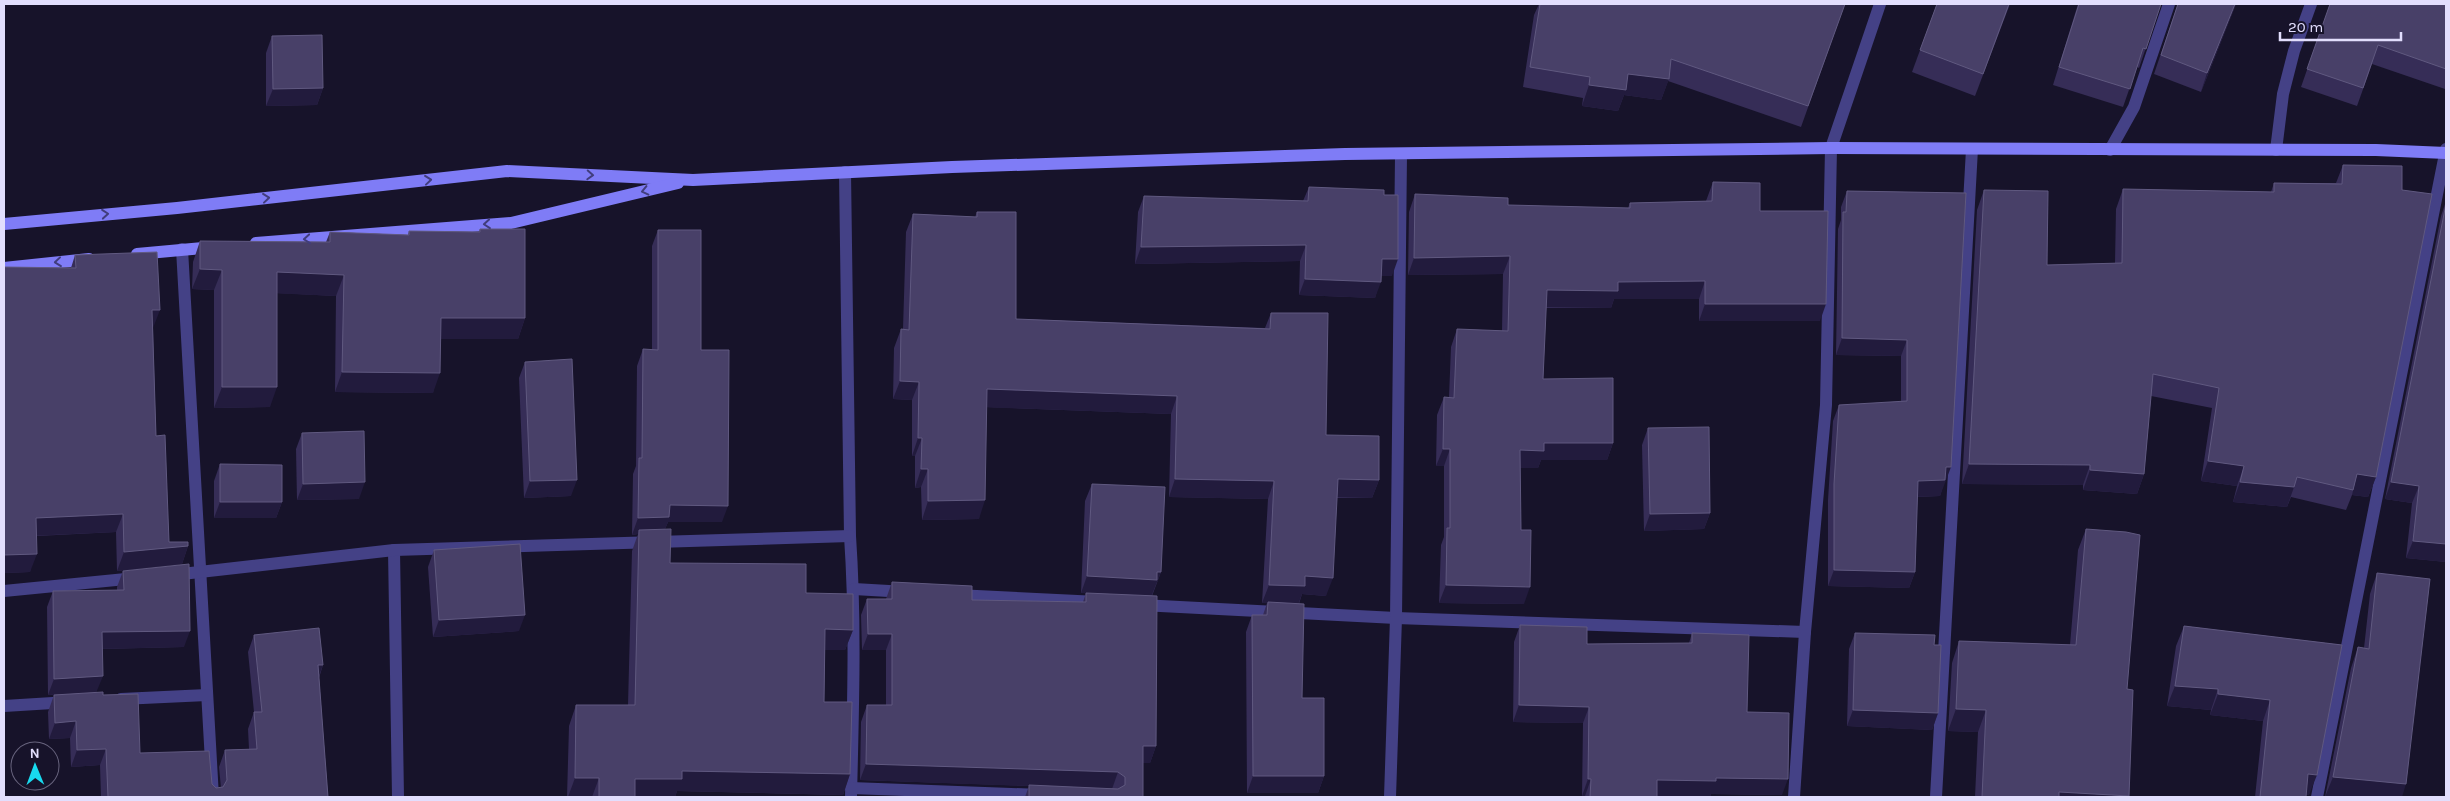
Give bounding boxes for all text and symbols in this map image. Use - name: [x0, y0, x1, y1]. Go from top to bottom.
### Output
- scale bar: [2280, 10, 2401, 42]
- text: 20 m: [2288, 18, 2323, 36]
- one-way arrow: [586, 169, 594, 180]
- one-way arrow: [424, 175, 432, 186]
- one-way arrow: [641, 185, 650, 196]
- one-way arrow: [263, 193, 271, 204]
- one-way arrow: [101, 209, 109, 220]
- one-way arrow: [482, 219, 490, 230]
- one-way arrow: [303, 233, 311, 244]
- one-way arrow: [54, 256, 62, 267]
- north arrow: [10, 741, 60, 791]
- text: N: [30, 745, 40, 762]

